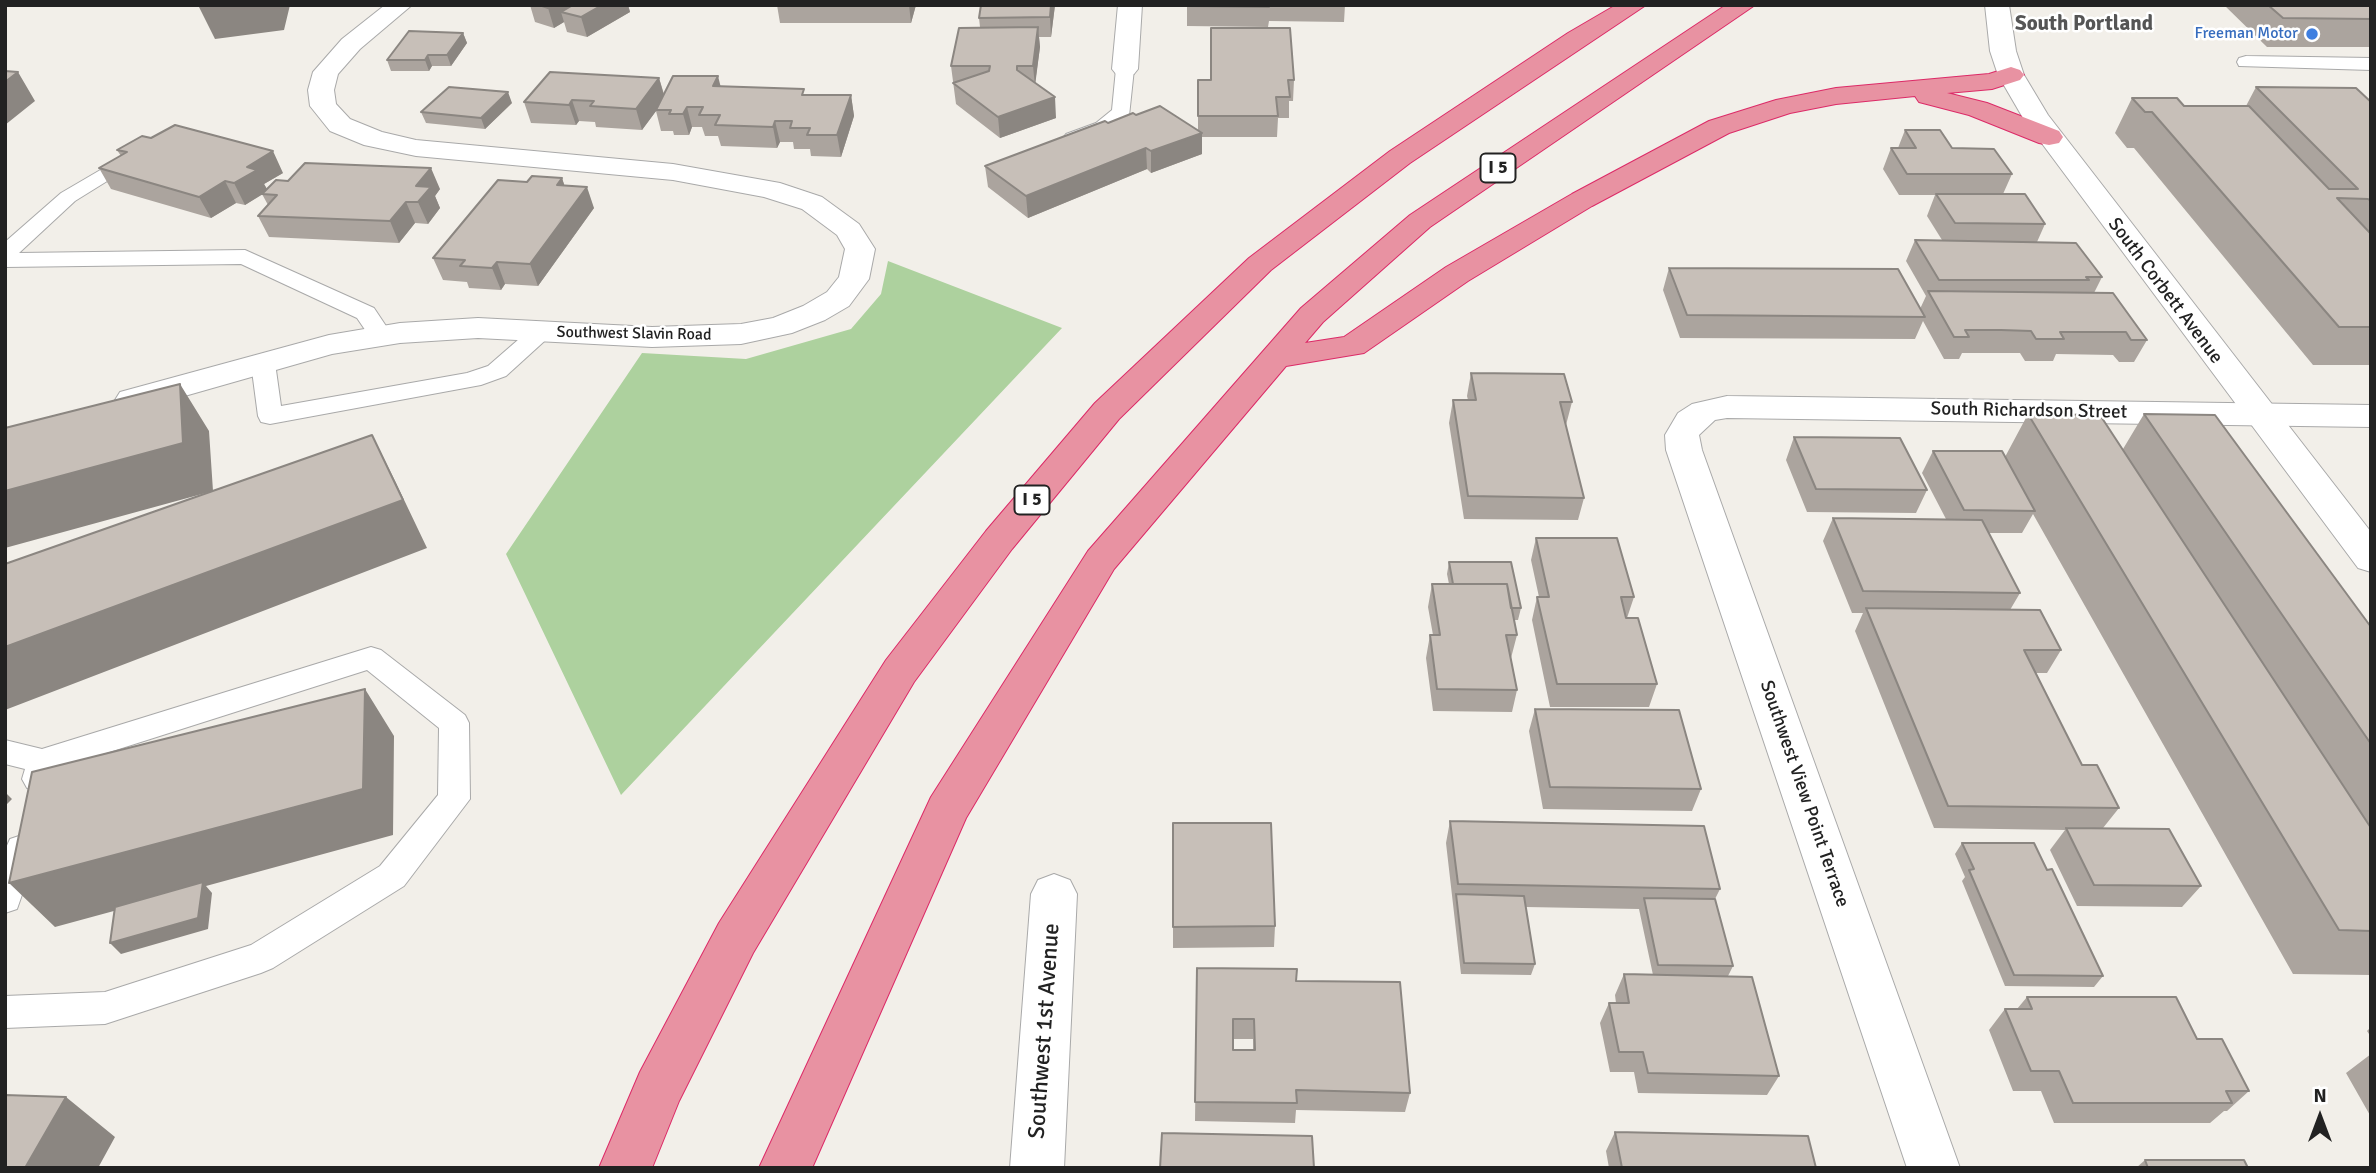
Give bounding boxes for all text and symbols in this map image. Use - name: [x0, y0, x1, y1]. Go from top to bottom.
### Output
- district label: South Portland: [2015, 11, 2153, 37]
- place label: Freeman Motor: [2195, 24, 2298, 44]
- marker: Freeman Motor: [2304, 26, 2320, 42]
- road number: I 5: [1480, 154, 1516, 182]
- street label: South Corbett Avenue: [2103, 214, 2227, 368]
- street label: Southwest Slavin Road: [556, 323, 712, 345]
- street label: South Richardson Street: [1931, 398, 2127, 424]
- road number: I 5: [1014, 486, 1050, 514]
- street label: Southwest View Point Terrace: [1754, 678, 1854, 910]
- street label: Southwest 1st Avenue: [1024, 922, 1066, 1140]
- north arrow: [2285, 1082, 2355, 1152]
- text: N: [2313, 1084, 2327, 1108]

